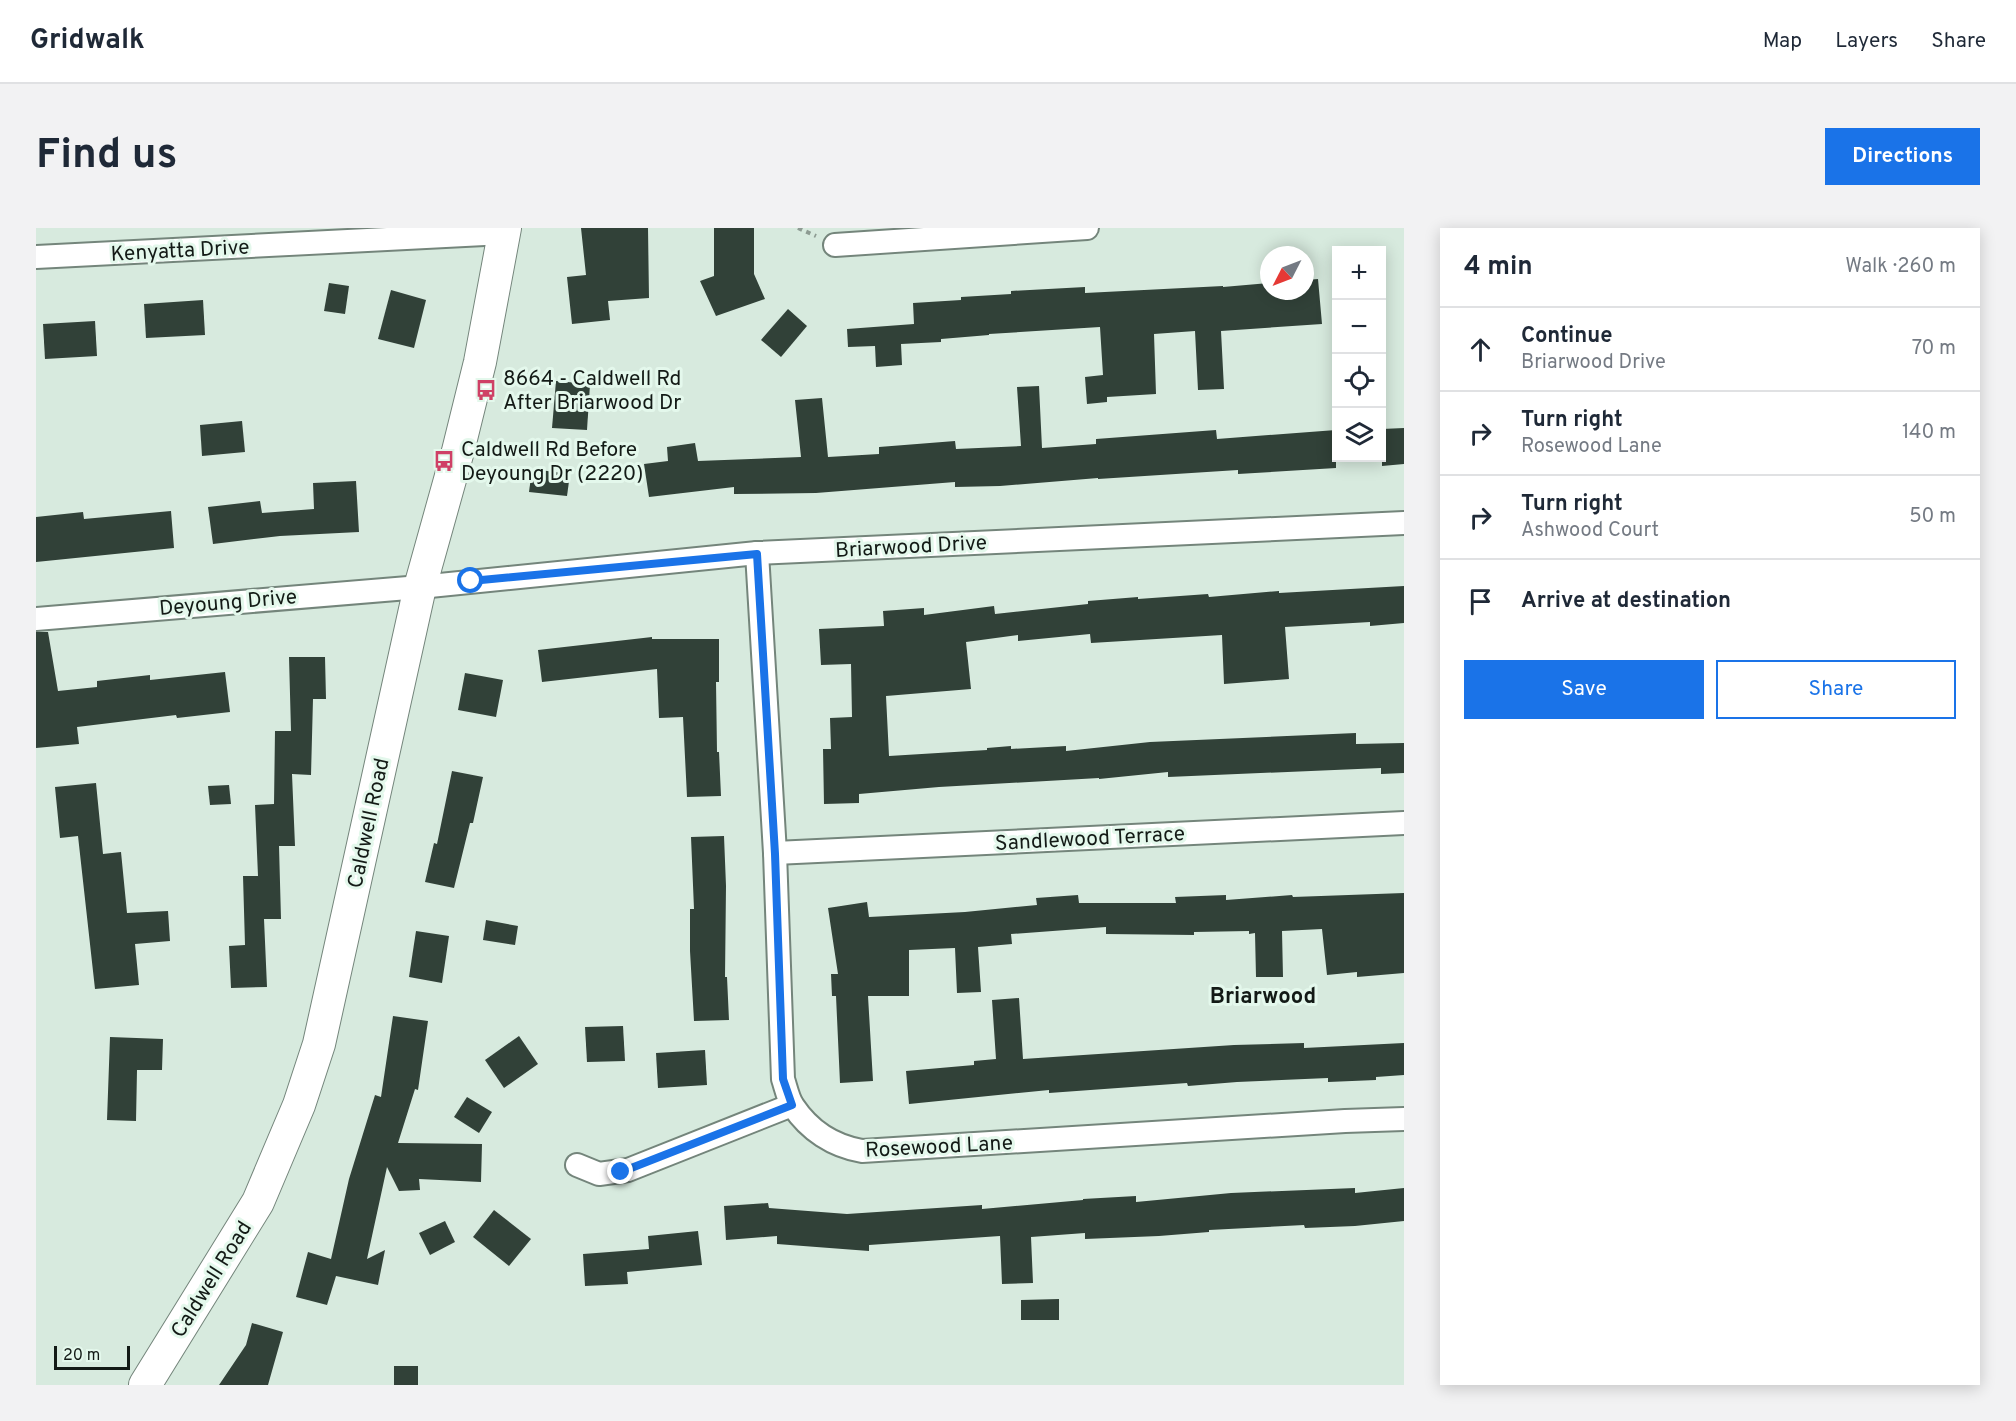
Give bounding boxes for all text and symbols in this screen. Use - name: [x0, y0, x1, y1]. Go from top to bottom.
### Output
- text: Gridwalk: [30, 23, 145, 59]
- text: Map: [1763, 28, 1802, 55]
- text: Layers: [1835, 28, 1898, 55]
- text: Share: [1931, 28, 1986, 55]
- button: Directions: [1825, 128, 1980, 185]
- text: Find us: [36, 130, 177, 183]
- street label: Kenyatta Drive: [110, 234, 250, 269]
- north arrow: [1260, 246, 1314, 300]
- map controls: [1332, 246, 1386, 462]
- button: +: [1332, 246, 1386, 300]
- text: 4 min: [1464, 251, 1533, 284]
- text: Walk · 260 m: [1845, 254, 1956, 280]
- button: −: [1332, 300, 1386, 354]
- text: Continue: [1521, 323, 1612, 350]
- icon: ahead: [1464, 333, 1497, 366]
- text: 70 m: [1912, 336, 1956, 362]
- text: Briarwood Drive: [1521, 350, 1666, 376]
- button: locate: [1332, 354, 1386, 408]
- place label: 8664 - Caldwell Rd After Briarwood Dr: [503, 366, 682, 417]
- bus stop icon: 8664 - Caldwell Rd After Briarwood Dr: [474, 378, 498, 402]
- text: Turn right: [1521, 407, 1623, 434]
- button: layers: [1332, 408, 1386, 462]
- icon: right: [1464, 417, 1497, 450]
- text: 140 m: [1902, 420, 1956, 446]
- text: Rosewood Lane: [1521, 434, 1662, 460]
- place label: Caldwell Rd Before Deyoung Dr (2220): [461, 437, 644, 488]
- bus stop icon: Caldwell Rd Before Deyoung Dr (2220): [432, 449, 456, 473]
- text: Turn right: [1521, 491, 1623, 518]
- icon: right: [1464, 501, 1497, 534]
- text: 50 m: [1909, 504, 1956, 530]
- text: Ashwood Court: [1521, 518, 1659, 544]
- street label: Briarwood Drive: [834, 530, 988, 565]
- route start: [457, 567, 483, 593]
- street label: Deyoung Drive: [158, 584, 298, 623]
- icon: arrive: [1464, 585, 1497, 618]
- text: Arrive at destination: [1521, 588, 1731, 615]
- button: Save: [1464, 660, 1704, 719]
- button: Share: [1716, 660, 1956, 719]
- street label: Caldwell Road: [342, 756, 396, 891]
- street label: Sandlewood Terrace: [994, 821, 1186, 858]
- district label: Briarwood: [1210, 984, 1316, 1011]
- street label: Rosewood Lane: [865, 1130, 1014, 1165]
- route end: [607, 1158, 633, 1184]
- street label: Caldwell Road: [166, 1216, 259, 1343]
- scale bar: [54, 1343, 130, 1370]
- text: 20 m: [63, 1346, 100, 1366]

